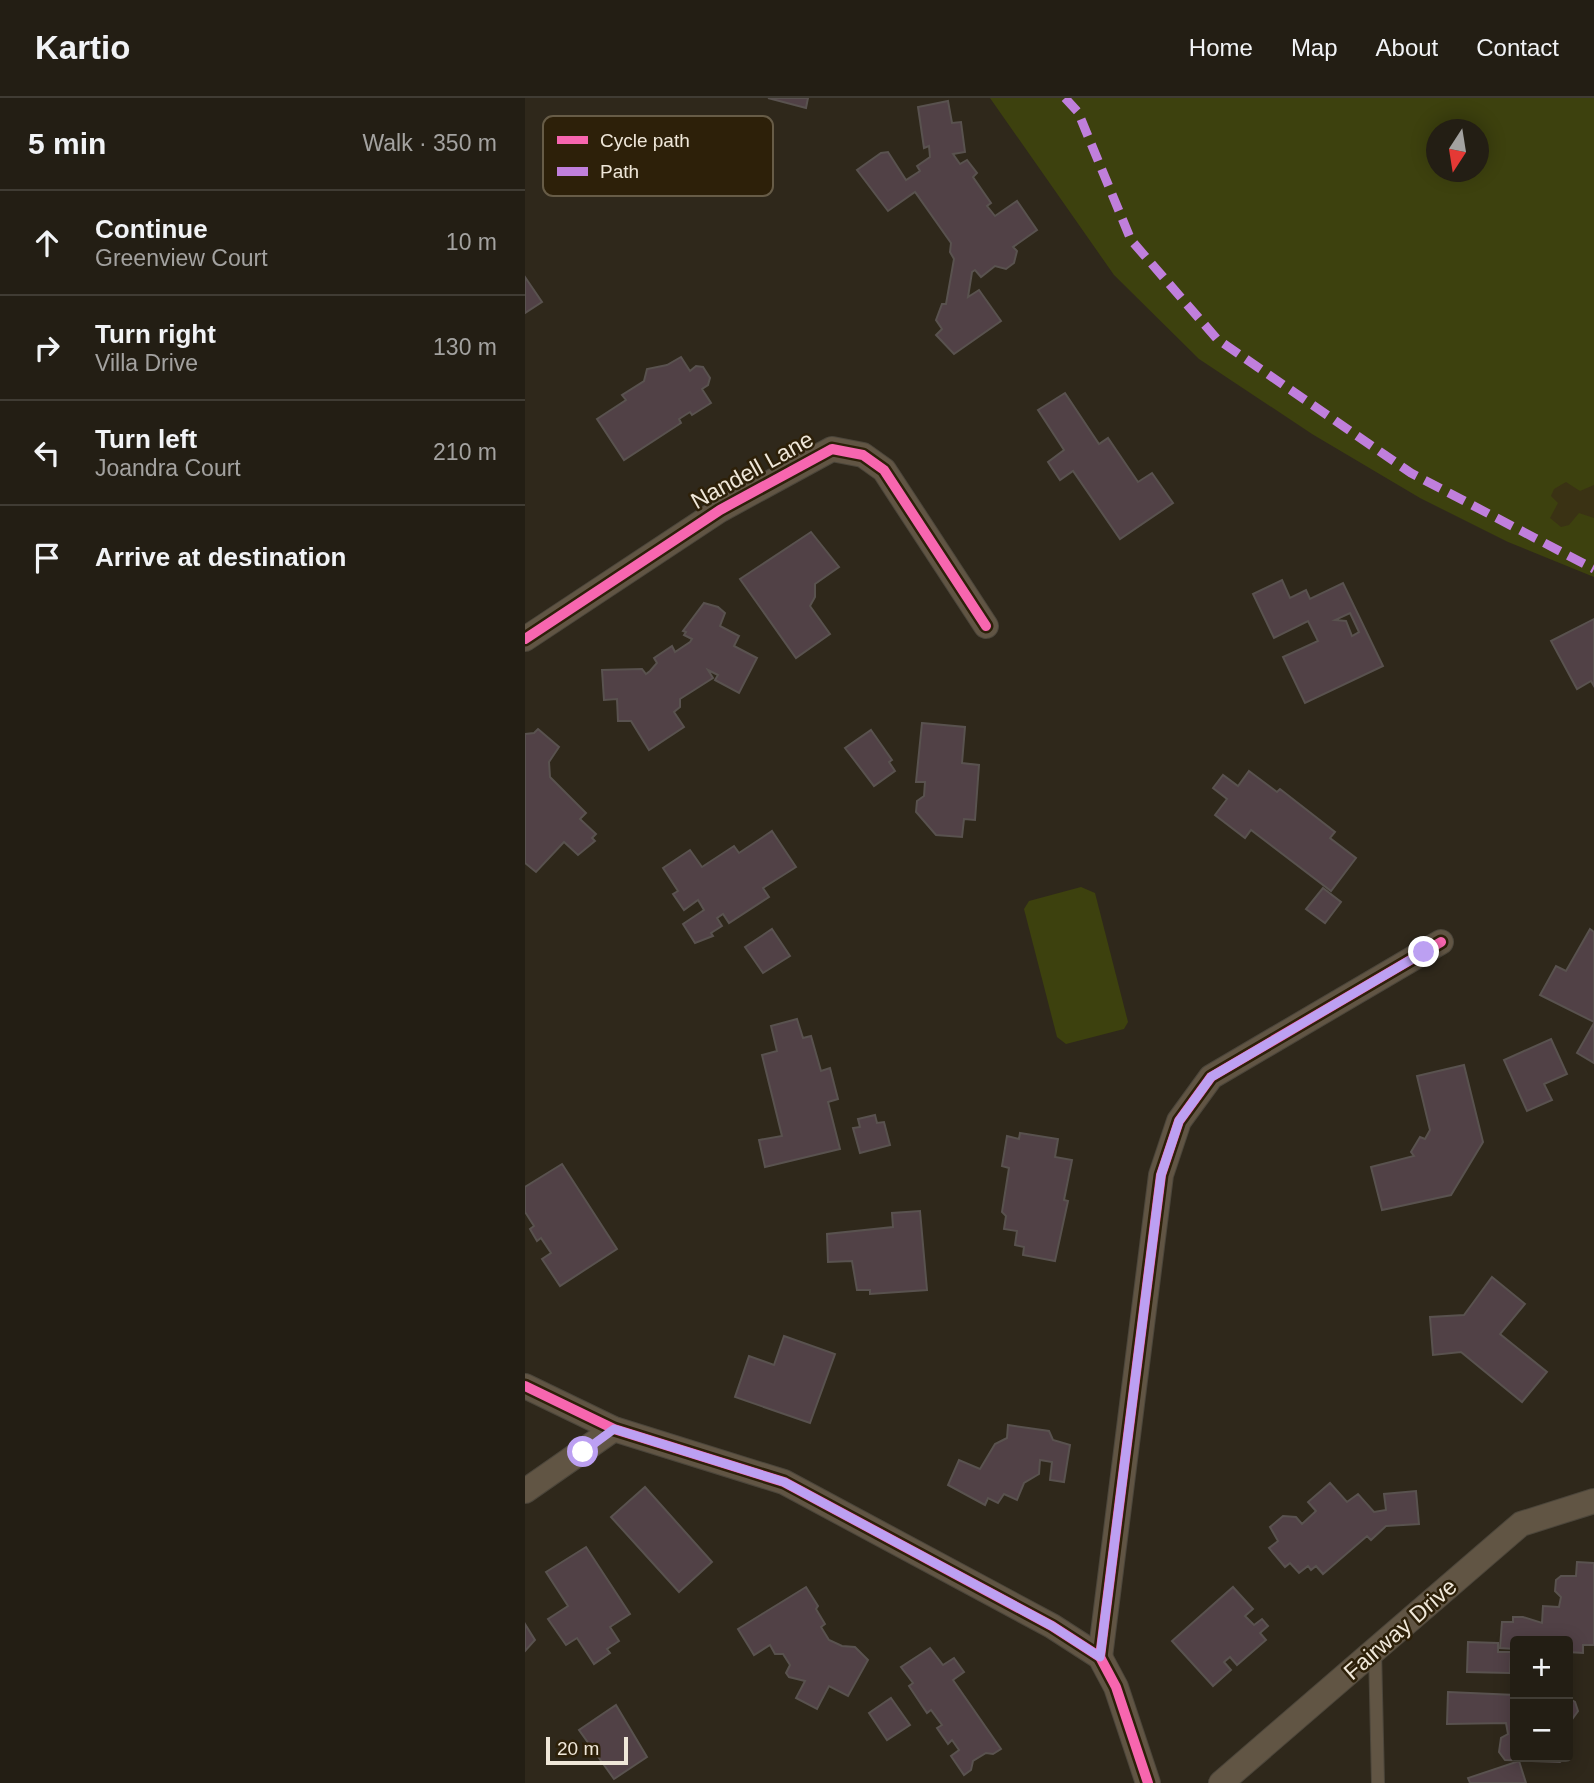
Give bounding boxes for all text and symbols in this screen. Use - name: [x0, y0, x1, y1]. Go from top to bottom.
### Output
- text: Kartio: [35, 29, 130, 66]
- text: Home: [1189, 34, 1253, 61]
- text: Map: [1291, 34, 1338, 61]
- text: About: [1376, 34, 1438, 61]
- text: Contact: [1476, 34, 1559, 61]
- legend: [543, 116, 773, 196]
- north arrow: [1426, 119, 1489, 182]
- text: 5 min: [28, 127, 106, 160]
- text: Walk · 350 m: [362, 130, 497, 156]
- text: Cycle path: [600, 130, 690, 151]
- text: Path: [600, 161, 639, 182]
- text: Continue: [95, 214, 208, 244]
- icon: ahead: [28, 224, 66, 262]
- text: 10 m: [446, 229, 497, 255]
- text: Greenview Court: [95, 245, 268, 271]
- text: Turn right: [95, 319, 216, 349]
- icon: right: [28, 329, 66, 367]
- text: 130 m: [433, 334, 497, 360]
- text: Villa Drive: [95, 350, 198, 376]
- text: Turn left: [95, 424, 197, 454]
- street label: Nandell Lane: [686, 426, 818, 514]
- icon: left: [28, 434, 66, 472]
- text: 210 m: [433, 439, 497, 465]
- text: Joandra Court: [95, 455, 241, 481]
- icon: arrive: [28, 539, 66, 577]
- text: Arrive at destination: [95, 542, 346, 572]
- route end: [1408, 936, 1439, 967]
- route start: [567, 1436, 598, 1467]
- street label: Fairway Drive: [1338, 1573, 1462, 1685]
- map controls: [1510, 1636, 1573, 1762]
- button: +: [1510, 1636, 1573, 1699]
- button: −: [1510, 1699, 1573, 1762]
- scale bar: [546, 1734, 628, 1766]
- text: 20 m: [557, 1738, 599, 1759]

